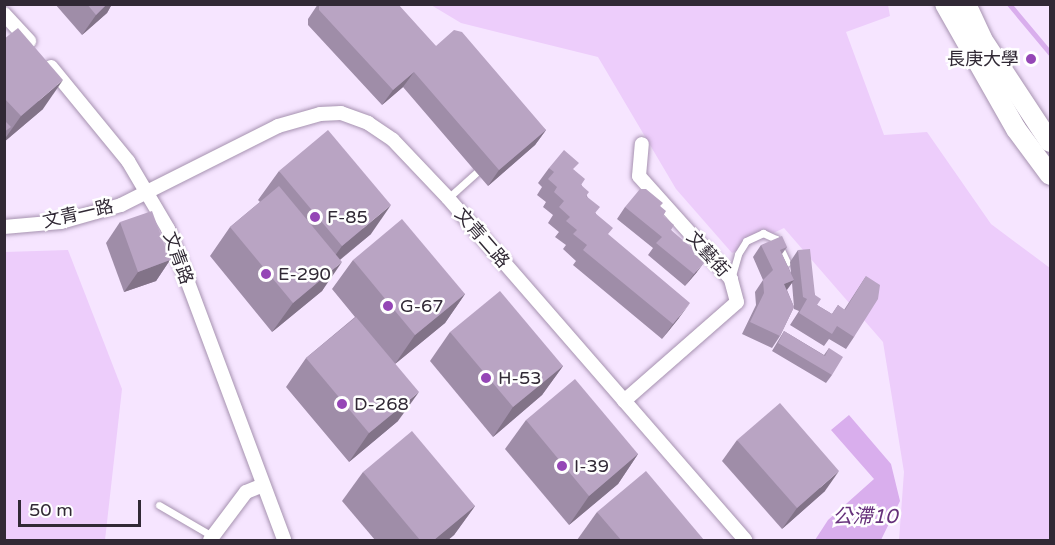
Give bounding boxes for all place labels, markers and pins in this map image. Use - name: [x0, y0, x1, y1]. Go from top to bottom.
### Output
- place label: 長庚大學: [947, 48, 1019, 70]
- marker: 長庚大學: [1024, 52, 1038, 66]
- place label: F-85: [327, 206, 368, 228]
- marker: F-85: [308, 210, 322, 224]
- place label: E-290: [278, 263, 331, 285]
- marker: E-290: [259, 267, 273, 281]
- place label: G-67: [400, 295, 444, 317]
- marker: G-67: [381, 299, 395, 313]
- place label: H-53: [498, 367, 542, 389]
- marker: H-53: [479, 371, 493, 385]
- place label: D-268: [354, 393, 409, 415]
- marker: D-268: [335, 397, 349, 411]
- place label: I-39: [574, 455, 609, 477]
- marker: I-39: [555, 459, 569, 473]

